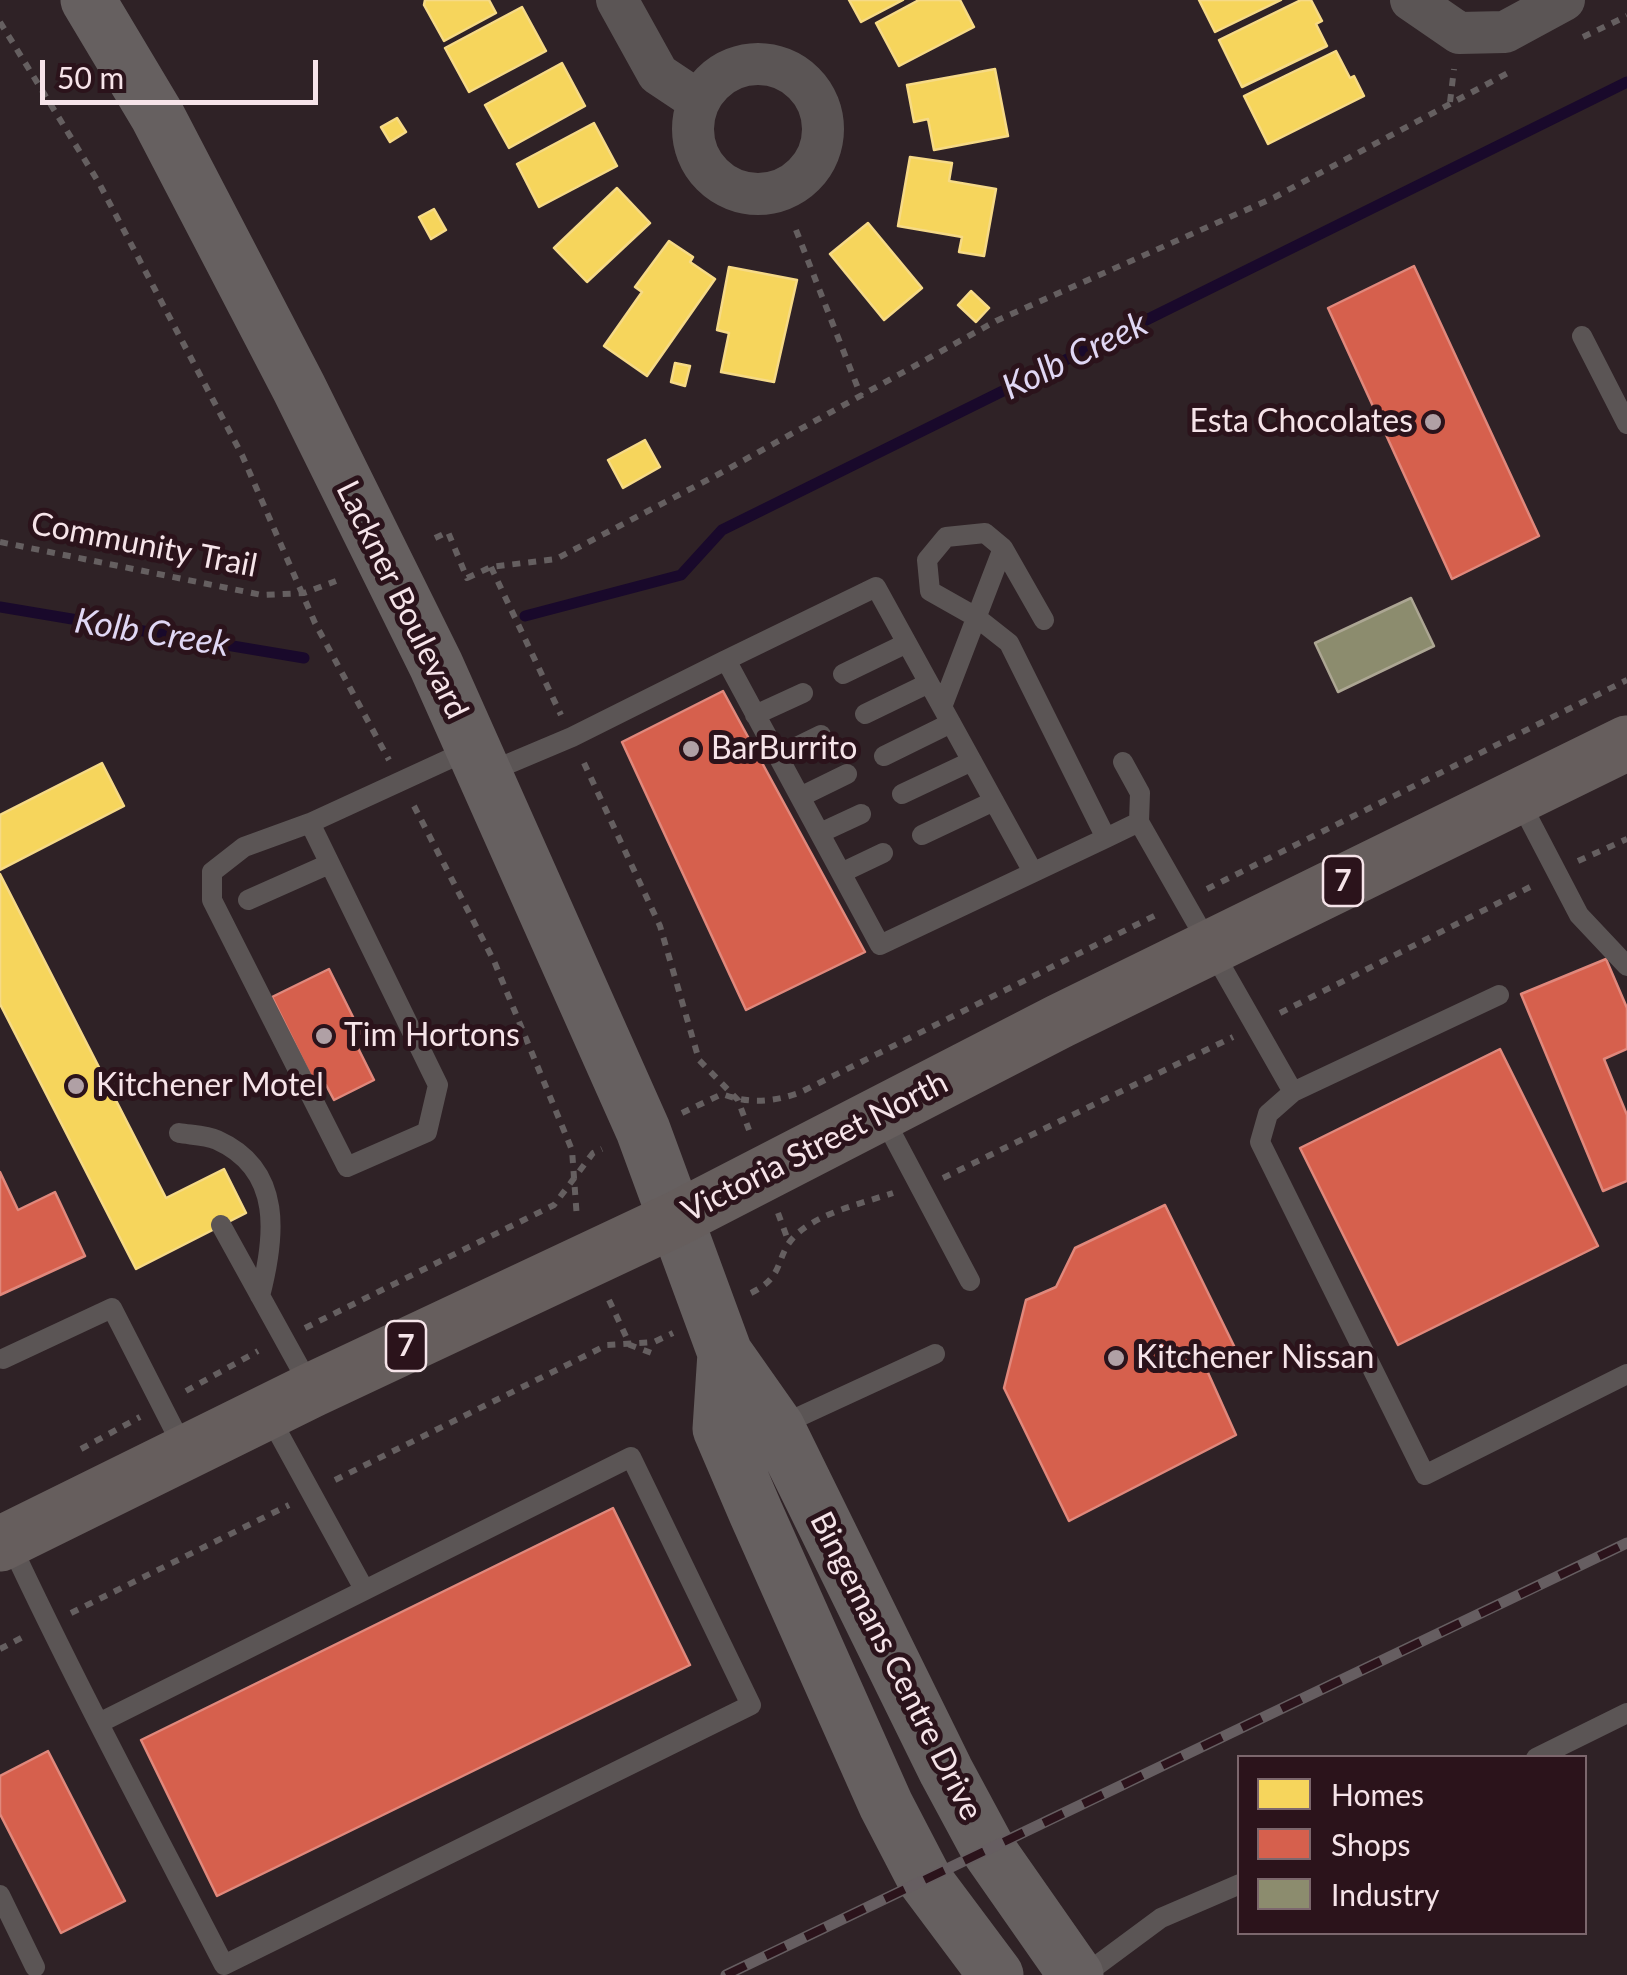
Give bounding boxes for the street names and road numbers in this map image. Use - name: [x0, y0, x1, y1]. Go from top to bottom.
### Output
- street label: Lackner Boulevard: [328, 475, 476, 725]
- street label: Community Trail: [28, 504, 260, 586]
- road number: 7: [1323, 856, 1363, 906]
- street label: Victoria Street North: [676, 1063, 954, 1231]
- road number: 7: [386, 1321, 426, 1371]
- street label: Bingemans Centre Drive: [802, 1505, 990, 1827]

